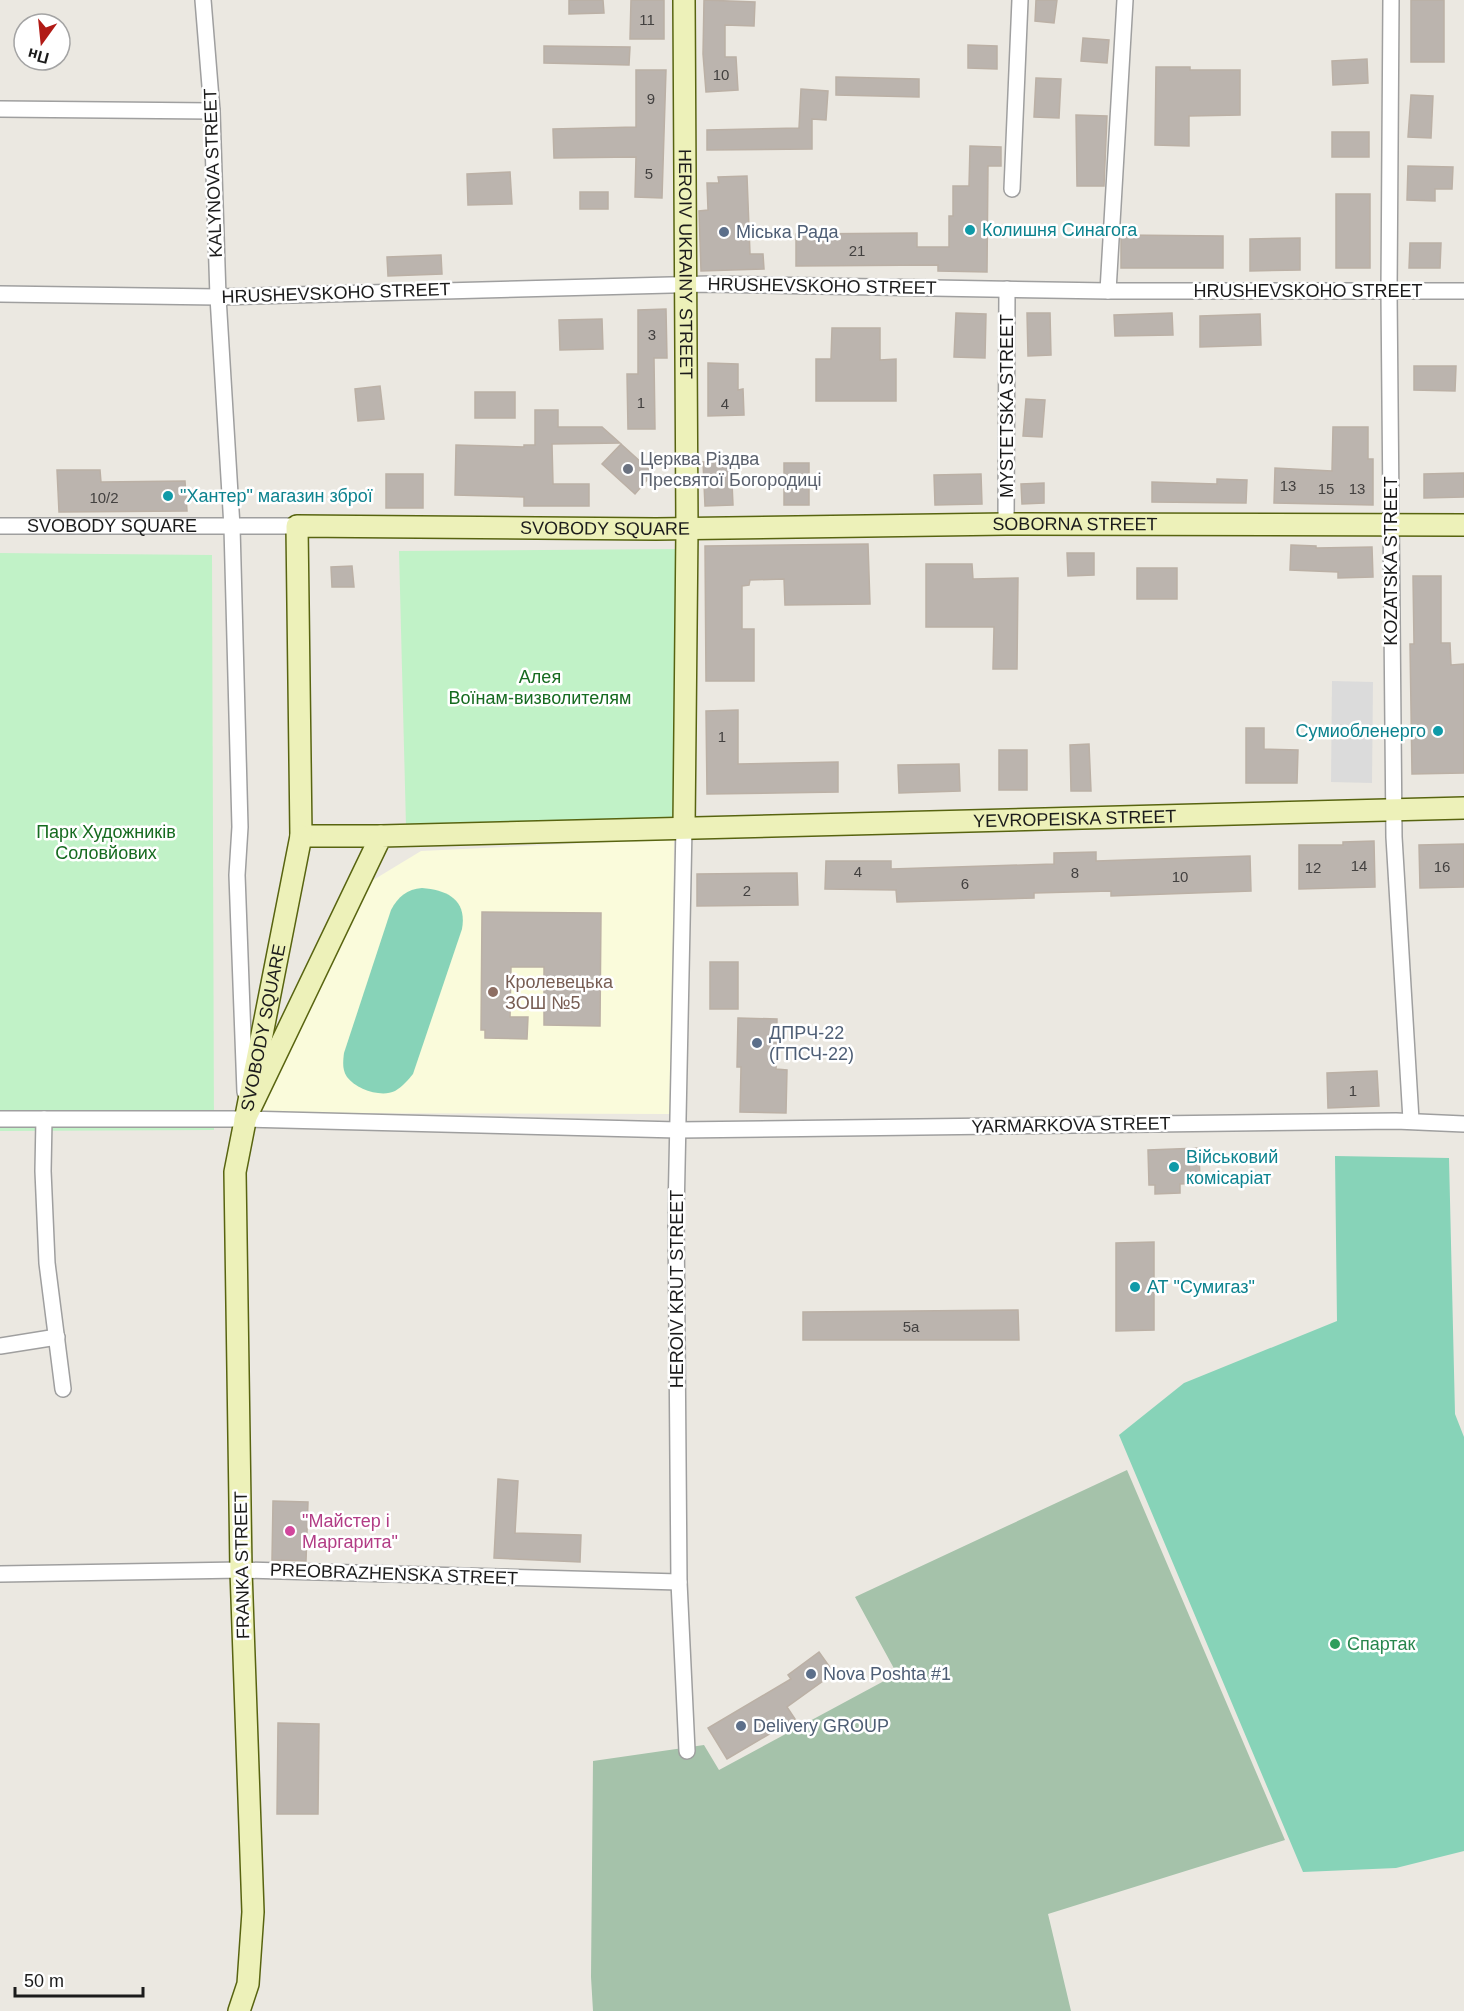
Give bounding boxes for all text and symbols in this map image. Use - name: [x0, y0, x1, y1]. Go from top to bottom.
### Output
- house number: 11: [639, 11, 655, 28]
- north arrow: [12, 12, 72, 72]
- text: Пн: [26, 45, 51, 67]
- house number: 10: [713, 66, 729, 83]
- street label: KALYNOVA STREET: [200, 88, 226, 258]
- house number: 9: [647, 90, 655, 107]
- street label: HEROIV UKRAINY STREET: [675, 149, 696, 379]
- house number: 5: [645, 165, 653, 182]
- place label: Колишня Синагога: [982, 220, 1138, 240]
- place label: Міська Рада: [736, 222, 840, 242]
- marker: Колишня Синагога: [963, 223, 977, 237]
- marker: Міська Рада: [717, 225, 731, 239]
- house number: 21: [849, 242, 865, 259]
- street label: HRUSHEVSKOHO STREET: [707, 274, 937, 298]
- street label: HRUSHEVSKOHO STREET: [221, 279, 451, 307]
- street label: HRUSHEVSKOHO STREET: [1193, 281, 1423, 301]
- street label: MYSTETSKA STREET: [997, 314, 1017, 498]
- house number: 3: [648, 326, 656, 343]
- house number: 1: [637, 394, 645, 411]
- house number: 4: [721, 395, 729, 412]
- place label: Церква Різдва Пресвятої Богородиці: [640, 449, 822, 490]
- marker: Церква Різдва Пресвятої Богородиці: [621, 462, 635, 476]
- street label: KOZATSKA STREET: [1381, 476, 1401, 646]
- house number: 13: [1280, 477, 1296, 494]
- house number: 15: [1318, 480, 1334, 497]
- house number: 13: [1349, 480, 1365, 497]
- place label: "Хантер" магазин зброї: [180, 486, 373, 506]
- house number: 10/2: [89, 489, 119, 506]
- marker: "Хантер" магазин зброї: [161, 489, 175, 503]
- street label: SOBORNA STREET: [992, 514, 1158, 534]
- street label: SVOBODY SQUARE: [27, 516, 197, 536]
- street label: SVOBODY SQUARE: [520, 518, 690, 539]
- park label: Алея Воїнам-визволителям: [449, 667, 631, 708]
- place label: Сумиобленерго: [1296, 721, 1426, 741]
- marker: Сумиобленерго: [1431, 724, 1445, 738]
- house number: 1: [718, 728, 726, 745]
- street label: YEVROPEISKA STREET: [973, 806, 1177, 831]
- park label: Парк Художників Соловйових: [36, 822, 176, 863]
- house number: 14: [1351, 857, 1367, 874]
- house number: 16: [1434, 858, 1450, 875]
- house number: 12: [1305, 859, 1321, 876]
- house number: 4: [854, 863, 862, 880]
- house number: 8: [1071, 864, 1079, 881]
- house number: 10: [1172, 868, 1188, 885]
- house number: 6: [961, 875, 969, 892]
- house number: 2: [743, 882, 751, 899]
- street label: SVOBODY SQUARE: [237, 942, 290, 1113]
- place label: Кролевецька ЗОШ №5: [505, 972, 614, 1013]
- marker: Кролевецька ЗОШ №5: [486, 985, 500, 999]
- place label: ДПРЧ-22 (ГПСЧ-22): [769, 1023, 854, 1064]
- marker: ДПРЧ-22 (ГПСЧ-22): [750, 1036, 764, 1050]
- house number: 1: [1349, 1082, 1357, 1099]
- street label: YARMARKOVA STREET: [971, 1113, 1171, 1137]
- place label: Військовий комісаріат: [1186, 1147, 1278, 1188]
- marker: Військовий комісаріат: [1167, 1160, 1181, 1174]
- street label: HEROIV KRUT STREET: [667, 1190, 687, 1388]
- place label: АТ "Сумигаз": [1147, 1277, 1255, 1297]
- marker: АТ "Сумигаз": [1128, 1280, 1142, 1294]
- house number: 5а: [903, 1318, 920, 1335]
- street label: FRANKA STREET: [231, 1491, 253, 1639]
- place label: "Майстер і Маргарита": [302, 1511, 398, 1552]
- marker: "Майстер і Маргарита": [283, 1524, 297, 1538]
- street label: PREOBRAZHENSKA STREET: [270, 1560, 518, 1588]
- place label: Спартак: [1347, 1634, 1415, 1654]
- marker: Спартак: [1328, 1637, 1342, 1651]
- place label: Nova Poshta #1: [823, 1664, 951, 1684]
- marker: Nova Poshta #1: [804, 1667, 818, 1681]
- place label: Delivery GROUP: [753, 1716, 889, 1736]
- marker: Delivery GROUP: [734, 1719, 748, 1733]
- scale bar: [15, 1960, 142, 1998]
- text: 50 m: [24, 1971, 64, 1991]

